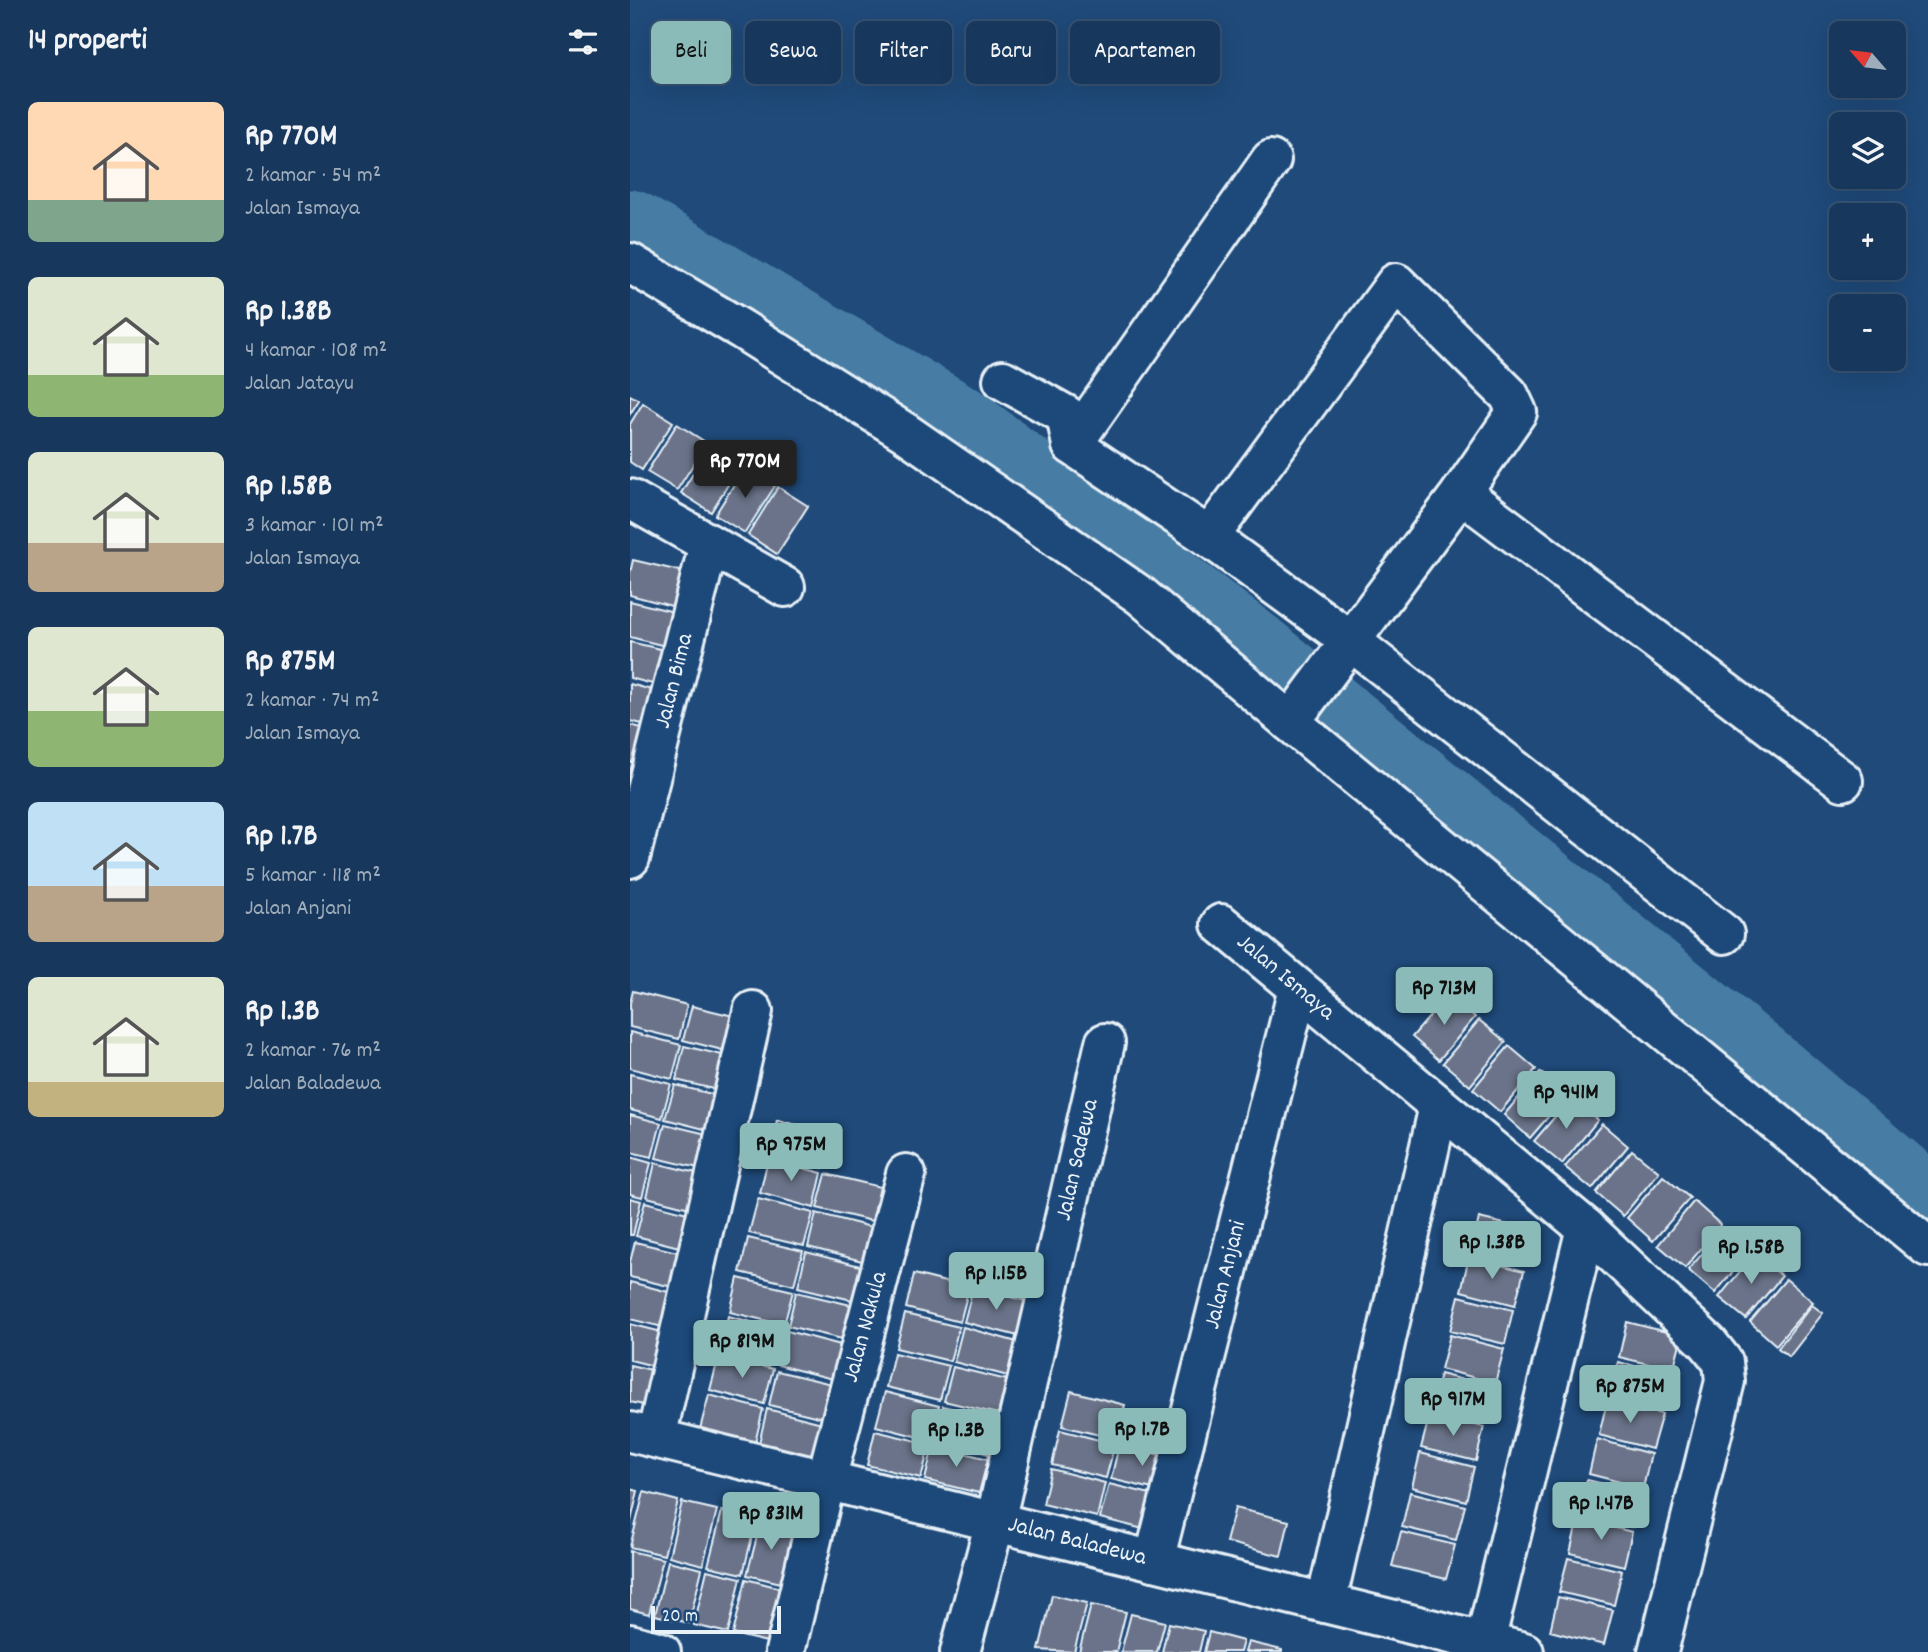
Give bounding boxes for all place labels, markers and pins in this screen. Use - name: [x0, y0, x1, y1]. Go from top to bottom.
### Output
- pin: Rp 770M: [680, 440, 810, 500]
- pin: Rp 713M: [1379, 968, 1509, 1027]
- pin: Rp 941M: [1501, 1072, 1631, 1131]
- pin: Rp 975M: [726, 1124, 856, 1183]
- pin: Rp 1.38B: [1420, 1222, 1564, 1281]
- pin: Rp 1.58B: [1679, 1226, 1823, 1286]
- pin: Rp 1.15B: [924, 1252, 1068, 1312]
- pin: Rp 819M: [677, 1320, 807, 1380]
- pin: Rp 875M: [1565, 1366, 1695, 1425]
- pin: Rp 917M: [1388, 1378, 1518, 1438]
- pin: Rp 1.7B: [1077, 1408, 1207, 1468]
- pin: Rp 1.3B: [891, 1410, 1021, 1469]
- pin: Rp 1.47B: [1529, 1482, 1673, 1542]
- pin: Rp 831M: [706, 1492, 836, 1552]

